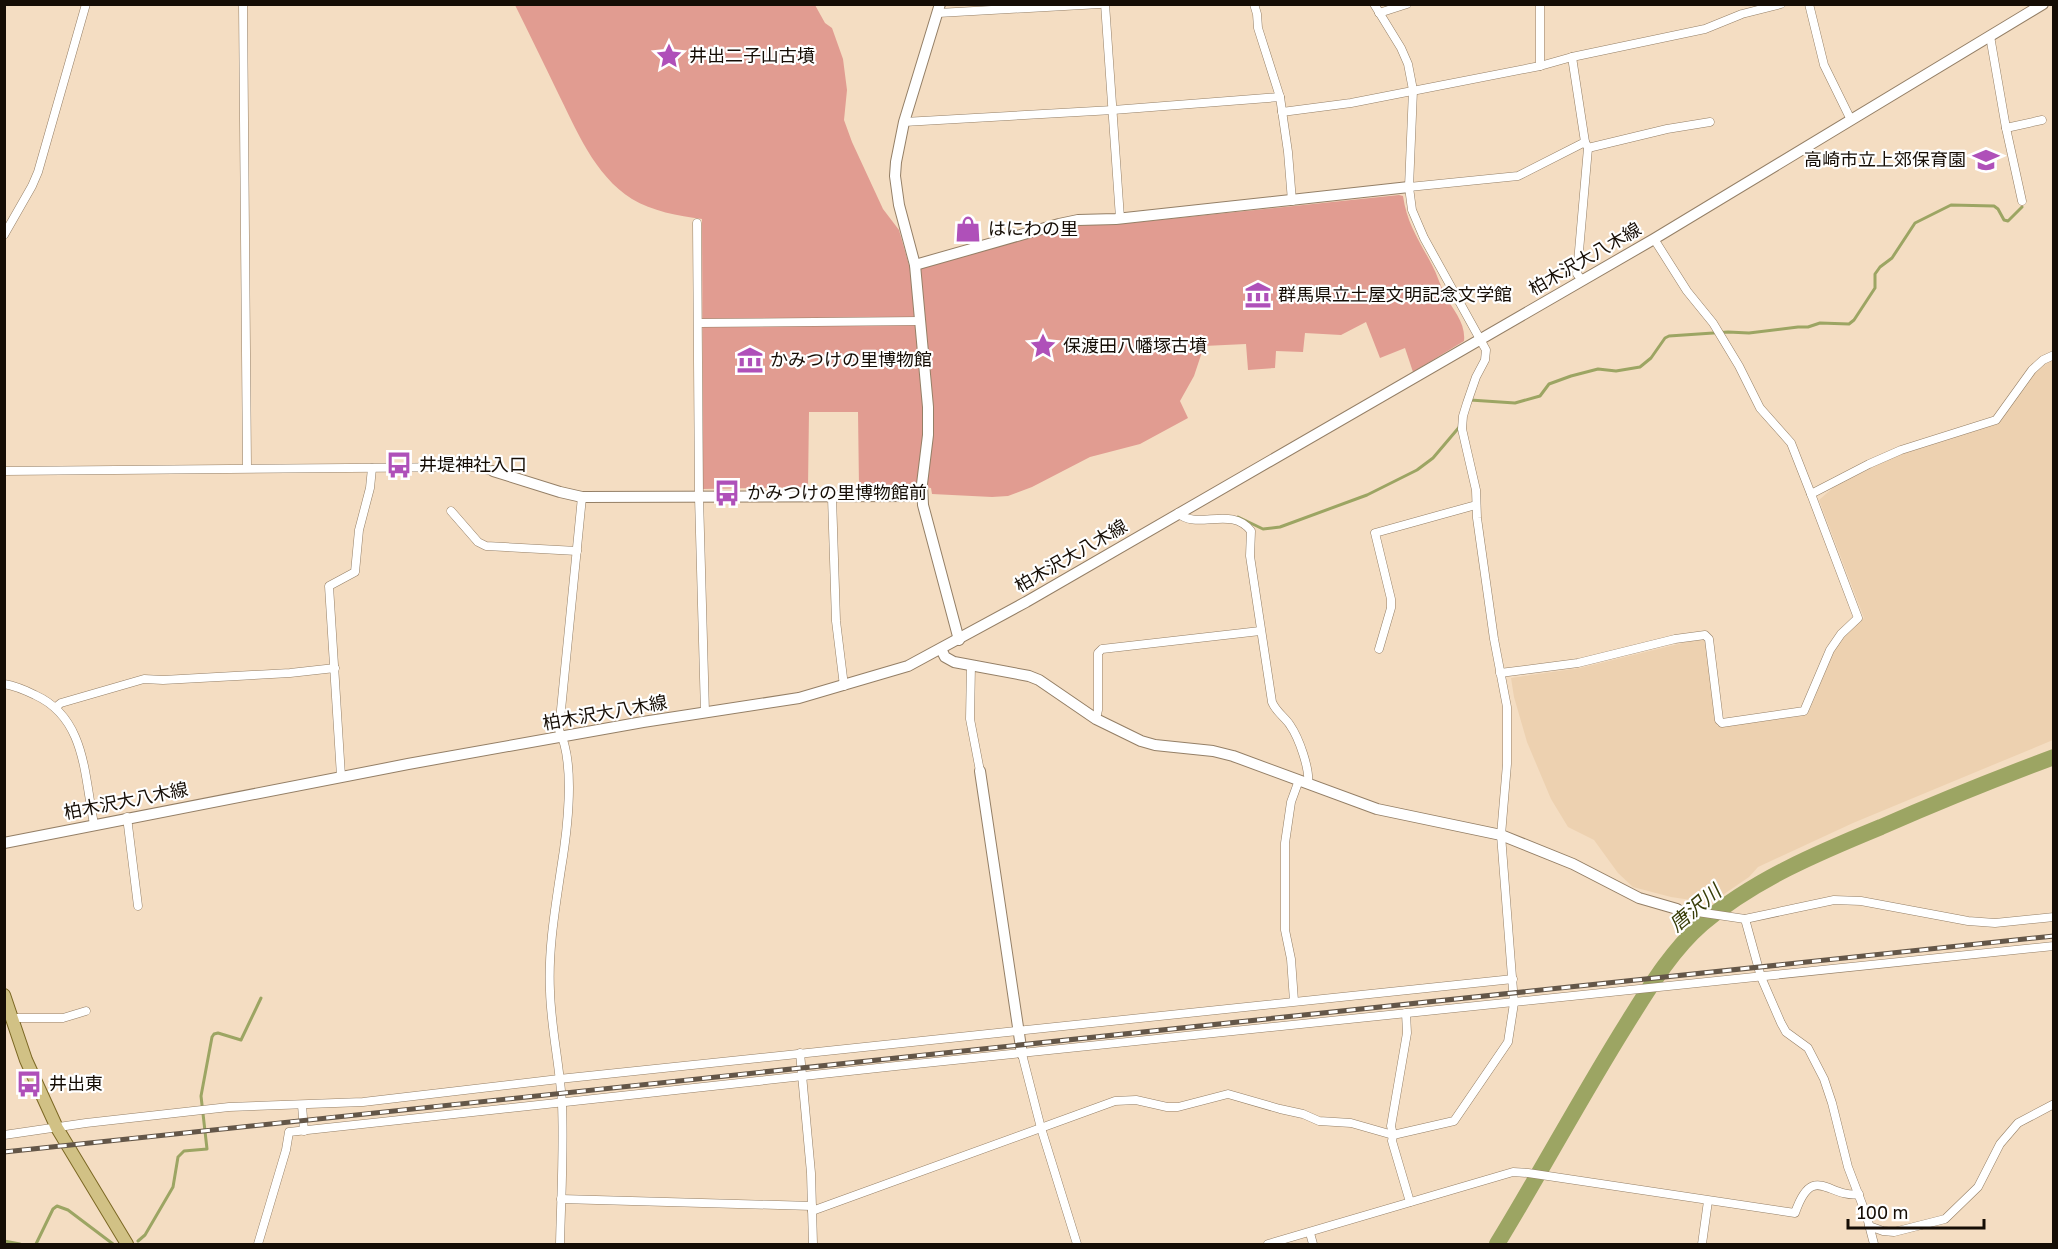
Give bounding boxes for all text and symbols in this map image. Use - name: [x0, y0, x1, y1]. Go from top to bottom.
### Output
- place icon: 井出二子山古墳: [654, 41, 684, 71]
- place label: 井出二子山古墳: [689, 44, 815, 66]
- school or university icon: 高崎市立上郊保育園: [1971, 145, 2001, 175]
- place label: 高崎市立上郊保育園: [1804, 148, 1966, 170]
- shop icon: はにわの里: [953, 214, 983, 244]
- place label: はにわの里: [988, 217, 1078, 239]
- street label: 柏木沢大八木線: [1524, 217, 1645, 299]
- museum icon: 群馬県立土屋文明記念文学館: [1243, 280, 1273, 310]
- place label: 群馬県立土屋文明記念文学館: [1278, 283, 1512, 305]
- place icon: 保渡田八幡塚古墳: [1028, 331, 1058, 361]
- place label: 保渡田八幡塚古墳: [1063, 334, 1207, 356]
- museum icon: かみつけの里博物館: [735, 345, 765, 375]
- place label: かみつけの里博物館: [770, 348, 932, 370]
- bus stop icon: 井堤神社入口: [384, 450, 414, 480]
- place label: 井堤神社入口: [419, 453, 527, 475]
- bus stop icon: かみつけの里博物館前: [712, 478, 742, 508]
- place label: かみつけの里博物館前: [747, 481, 927, 503]
- street label: 柏木沢大八木線: [1010, 514, 1131, 596]
- street label: 柏木沢大八木線: [541, 690, 669, 734]
- street label: 柏木沢大八木線: [62, 777, 190, 823]
- water label: 唐沢川: [1664, 877, 1727, 936]
- bus stop icon: 井出東: [14, 1069, 44, 1099]
- place label: 井出東: [49, 1072, 103, 1094]
- scale bar: [1848, 1192, 1984, 1230]
- text: 100 m: [1857, 1201, 1908, 1223]

